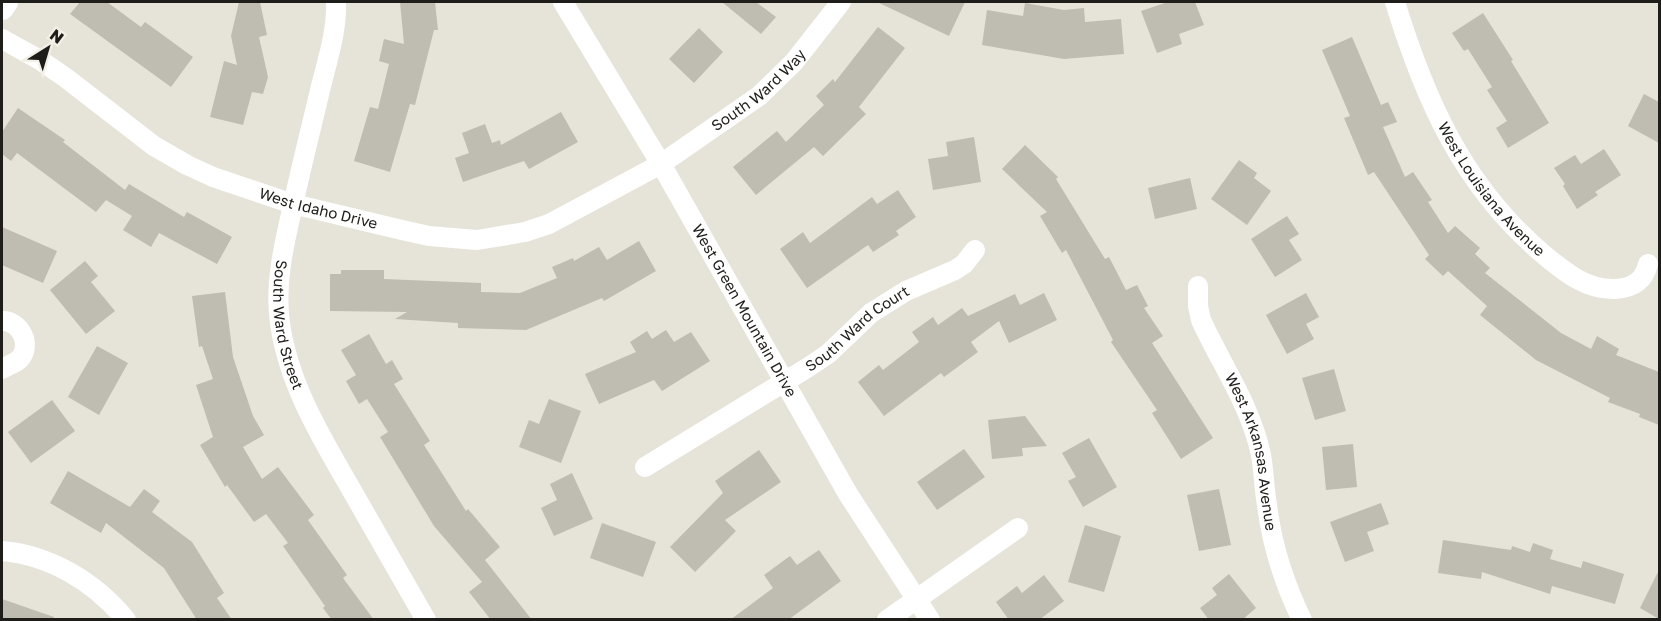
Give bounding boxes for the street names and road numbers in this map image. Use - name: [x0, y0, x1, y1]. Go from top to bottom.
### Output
- street label: South Ward Way: [708, 45, 809, 134]
- street label: West Louisiana Avenue: [1435, 119, 1549, 260]
- street label: West Idaho Drive: [257, 183, 380, 232]
- street label: West Green Mountain Drive: [689, 221, 801, 400]
- street label: South Ward Street: [270, 259, 308, 392]
- street label: South Ward Court: [801, 281, 912, 375]
- street label: West Arkansas Avenue: [1222, 370, 1281, 532]

